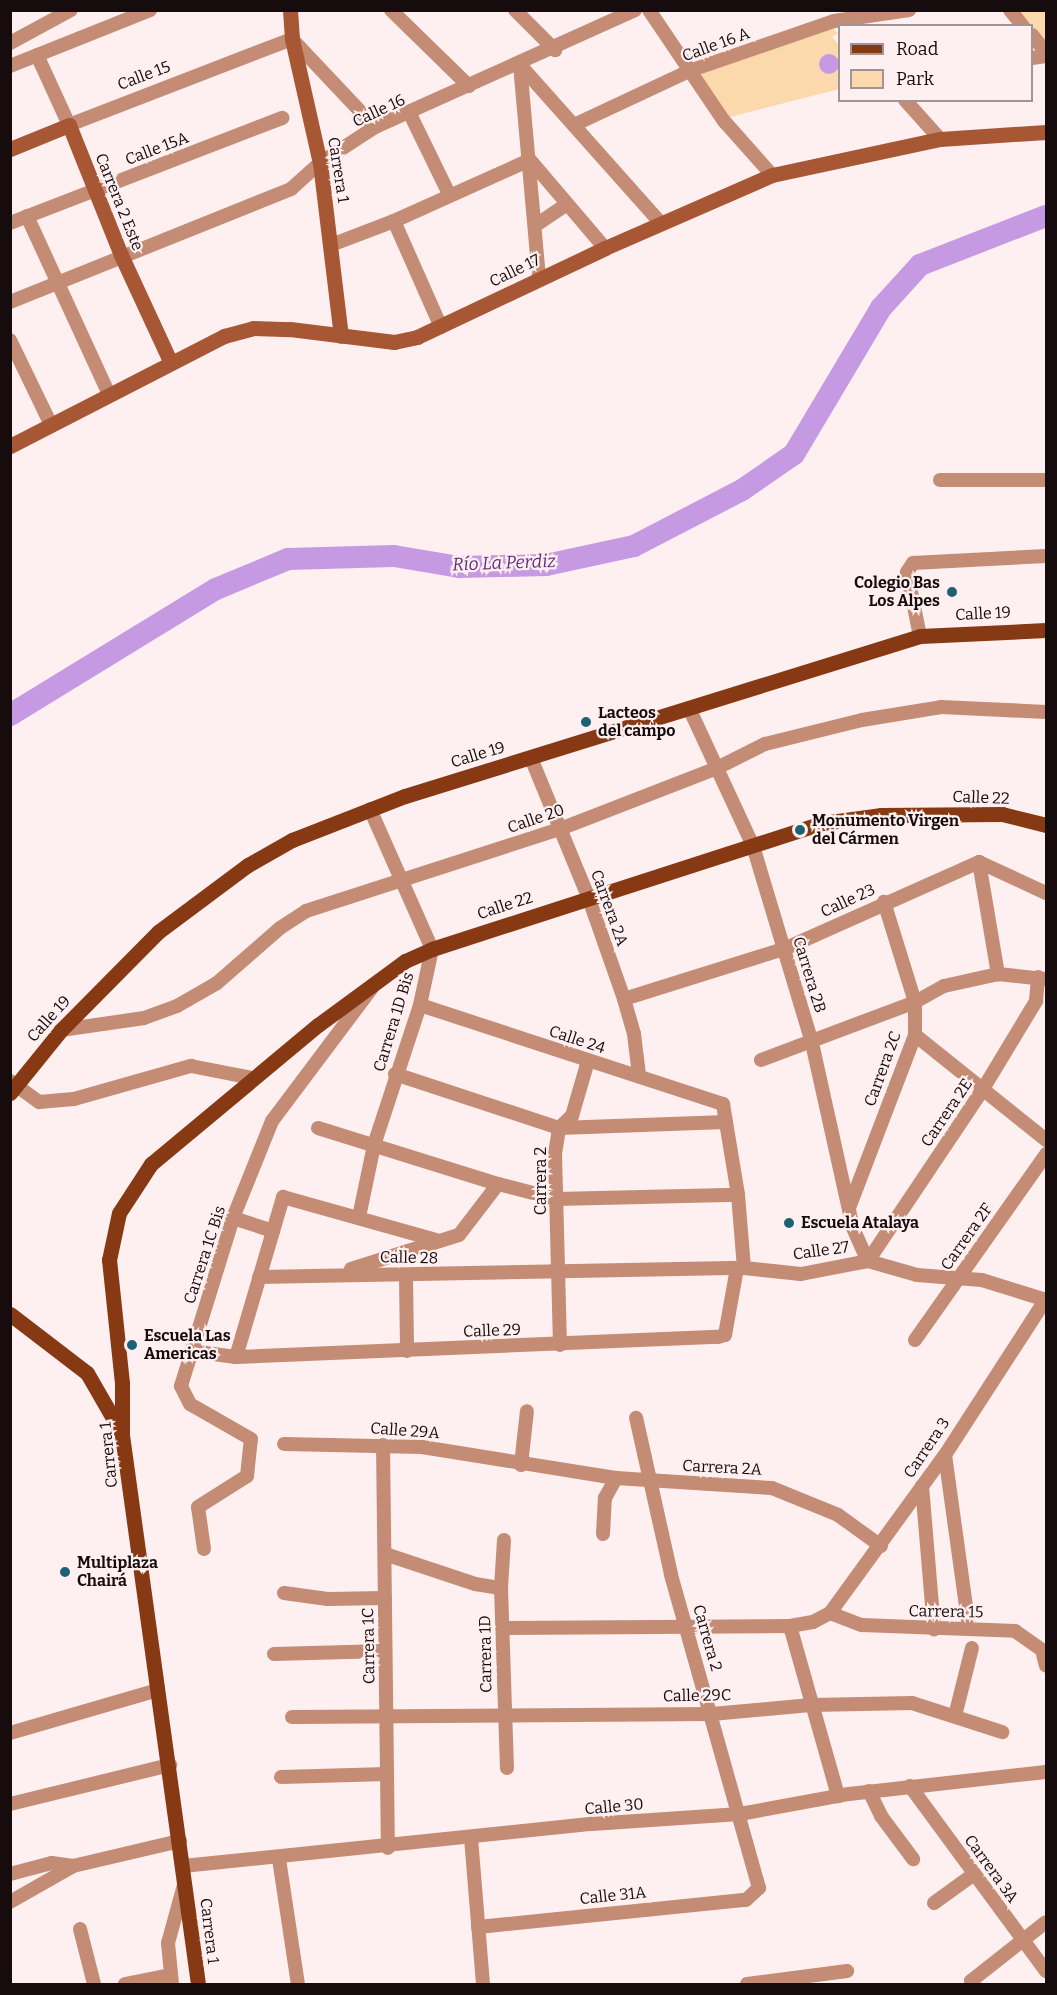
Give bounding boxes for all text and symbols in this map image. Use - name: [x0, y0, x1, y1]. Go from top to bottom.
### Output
- street label: Calle 16 A: [680, 24, 752, 66]
- legend: [838, 24, 1033, 102]
- text: Road: [896, 38, 938, 60]
- street label: Calle 15: [115, 57, 173, 95]
- text: Park: [896, 68, 934, 90]
- street label: Calle 16: [350, 91, 408, 131]
- street label: Calle 15A: [123, 128, 191, 170]
- street label: Carrera 1: [323, 136, 353, 204]
- street label: Carrera 2 Este: [91, 151, 147, 253]
- street label: Calle 17: [486, 250, 544, 292]
- water label: Río La Perdiz: [452, 550, 556, 576]
- place label: Colegio Bas Los Alpes: [854, 573, 940, 611]
- marker: Colegio Bas Los Alpes: [945, 585, 959, 599]
- street label: Calle 19: [955, 603, 1011, 625]
- place label: Lacteos del campo: [598, 703, 675, 741]
- marker: Lacteos del campo: [579, 715, 593, 729]
- street label: Calle 19: [449, 738, 507, 772]
- street label: Calle 22: [952, 787, 1010, 809]
- street label: Calle 20: [505, 800, 567, 838]
- place label: Monumento Virgen del Cármen: [812, 811, 959, 849]
- marker: Monumento Virgen del Cármen: [793, 823, 807, 837]
- street label: Carrera 2A: [586, 867, 632, 949]
- street label: Calle 23: [818, 880, 878, 922]
- street label: Calle 22: [475, 888, 535, 924]
- street label: Carrera 2B: [788, 935, 830, 1015]
- street label: Carrera 1D Bis: [370, 970, 418, 1074]
- street label: Calle 19: [23, 992, 75, 1046]
- street label: Calle 24: [546, 1022, 608, 1058]
- street label: Carrera 2C: [861, 1029, 905, 1109]
- street label: Carrera 2E: [917, 1075, 977, 1151]
- street label: Carrera 2: [531, 1147, 551, 1215]
- street label: Carrera 2F: [937, 1200, 997, 1274]
- street label: Carrera 1C Bis: [180, 1204, 230, 1306]
- place label: Escuela Atalaya: [801, 1213, 919, 1233]
- marker: Escuela Atalaya: [782, 1216, 796, 1230]
- street label: Calle 27: [792, 1238, 850, 1264]
- street label: Calle 28: [380, 1248, 438, 1268]
- street label: Calle 29: [463, 1320, 521, 1342]
- place label: Escuela Las Americas: [144, 1326, 231, 1364]
- marker: Escuela Las Americas: [125, 1338, 139, 1352]
- street label: Carrera 3: [900, 1414, 954, 1482]
- street label: Calle 29A: [370, 1419, 440, 1443]
- street label: Carrera 1: [96, 1421, 122, 1489]
- street label: Carrera 2A: [682, 1456, 762, 1480]
- place label: Multiplaza Chairá: [77, 1553, 158, 1591]
- marker: Multiplaza Chairá: [58, 1565, 72, 1579]
- street label: Carrera 15: [909, 1602, 983, 1622]
- street label: Carrera 2: [688, 1603, 726, 1673]
- street label: Carrera 1C: [359, 1608, 379, 1684]
- street label: Carrera 1D: [476, 1615, 496, 1693]
- street label: Calle 29C: [663, 1686, 731, 1706]
- street label: Calle 30: [584, 1795, 644, 1819]
- street label: Carrera 3A: [960, 1831, 1022, 1907]
- street label: Calle 31A: [579, 1883, 647, 1909]
- street label: Carrera 1: [195, 1897, 223, 1965]

